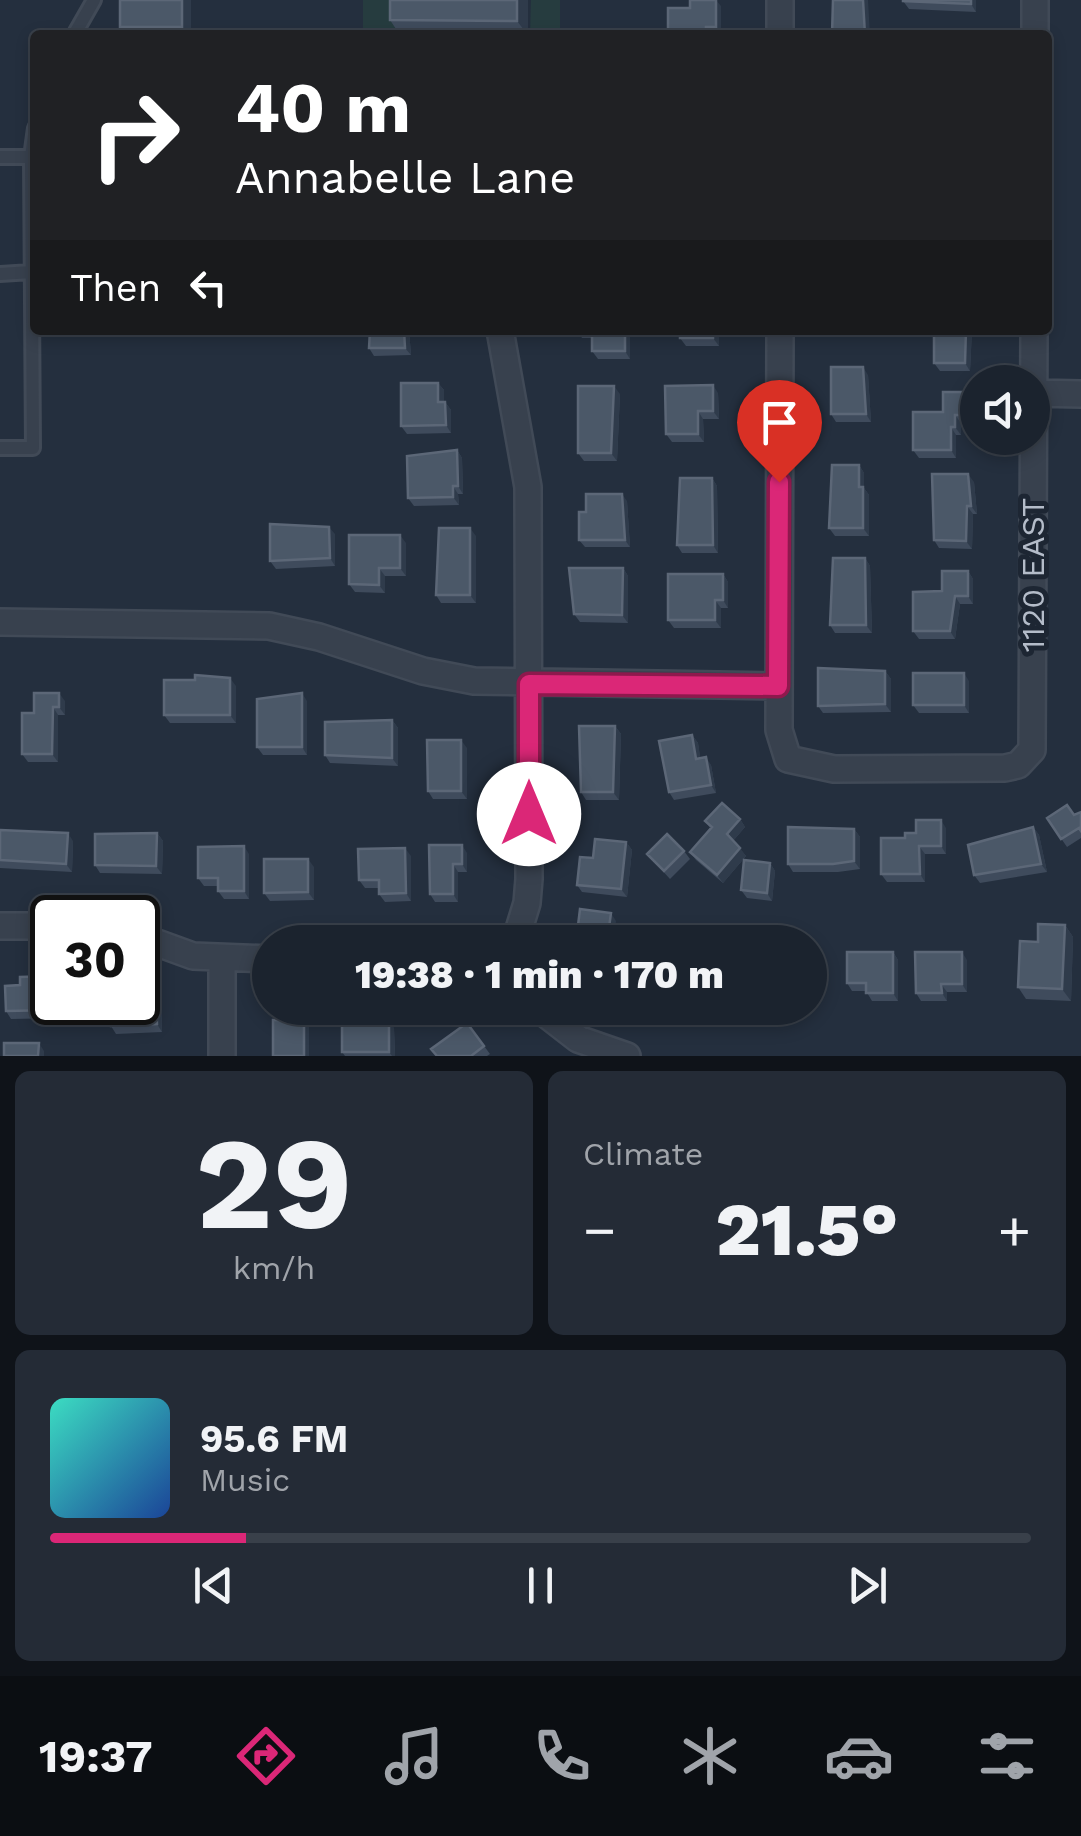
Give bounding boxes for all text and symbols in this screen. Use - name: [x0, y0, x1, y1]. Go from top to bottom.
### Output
- text: 40 m: [235, 67, 411, 149]
- icon: right: [70, 70, 200, 200]
- text: Annabelle Lane: [235, 151, 575, 204]
- icon: left: [181, 260, 236, 315]
- text: Then: [70, 266, 161, 310]
- map controls: [960, 365, 1050, 455]
- button: sound: [960, 365, 1050, 455]
- pin: [737, 380, 822, 483]
- icon: arrive: [752, 395, 807, 450]
- street label: 1120 EAST: [1014, 498, 1052, 652]
- position arrow: [477, 762, 581, 866]
- speed limit sign: 30: [30, 895, 160, 1025]
- text: 19:38 · 1 min · 170 m: [355, 953, 724, 997]
- text: 29: [195, 1107, 353, 1260]
- text: Climate: [583, 1135, 703, 1173]
- text: 21.5°: [716, 1185, 898, 1273]
- text: −: [583, 1198, 616, 1262]
- text: +: [998, 1198, 1031, 1262]
- text: km/h: [233, 1249, 315, 1287]
- text: 95.6 FM: [200, 1417, 348, 1461]
- text: Music: [200, 1461, 290, 1499]
- icon: previous: [186, 1558, 241, 1613]
- icon: pause: [513, 1558, 568, 1613]
- icon: next: [840, 1558, 895, 1613]
- icon: directions: [231, 1721, 301, 1791]
- icon: music: [379, 1721, 449, 1791]
- icon: phone: [527, 1721, 597, 1791]
- icon: climate: [675, 1721, 745, 1791]
- icon: car: [824, 1721, 894, 1791]
- icon: filters: [972, 1721, 1042, 1791]
- text: 19:37: [39, 1730, 153, 1783]

